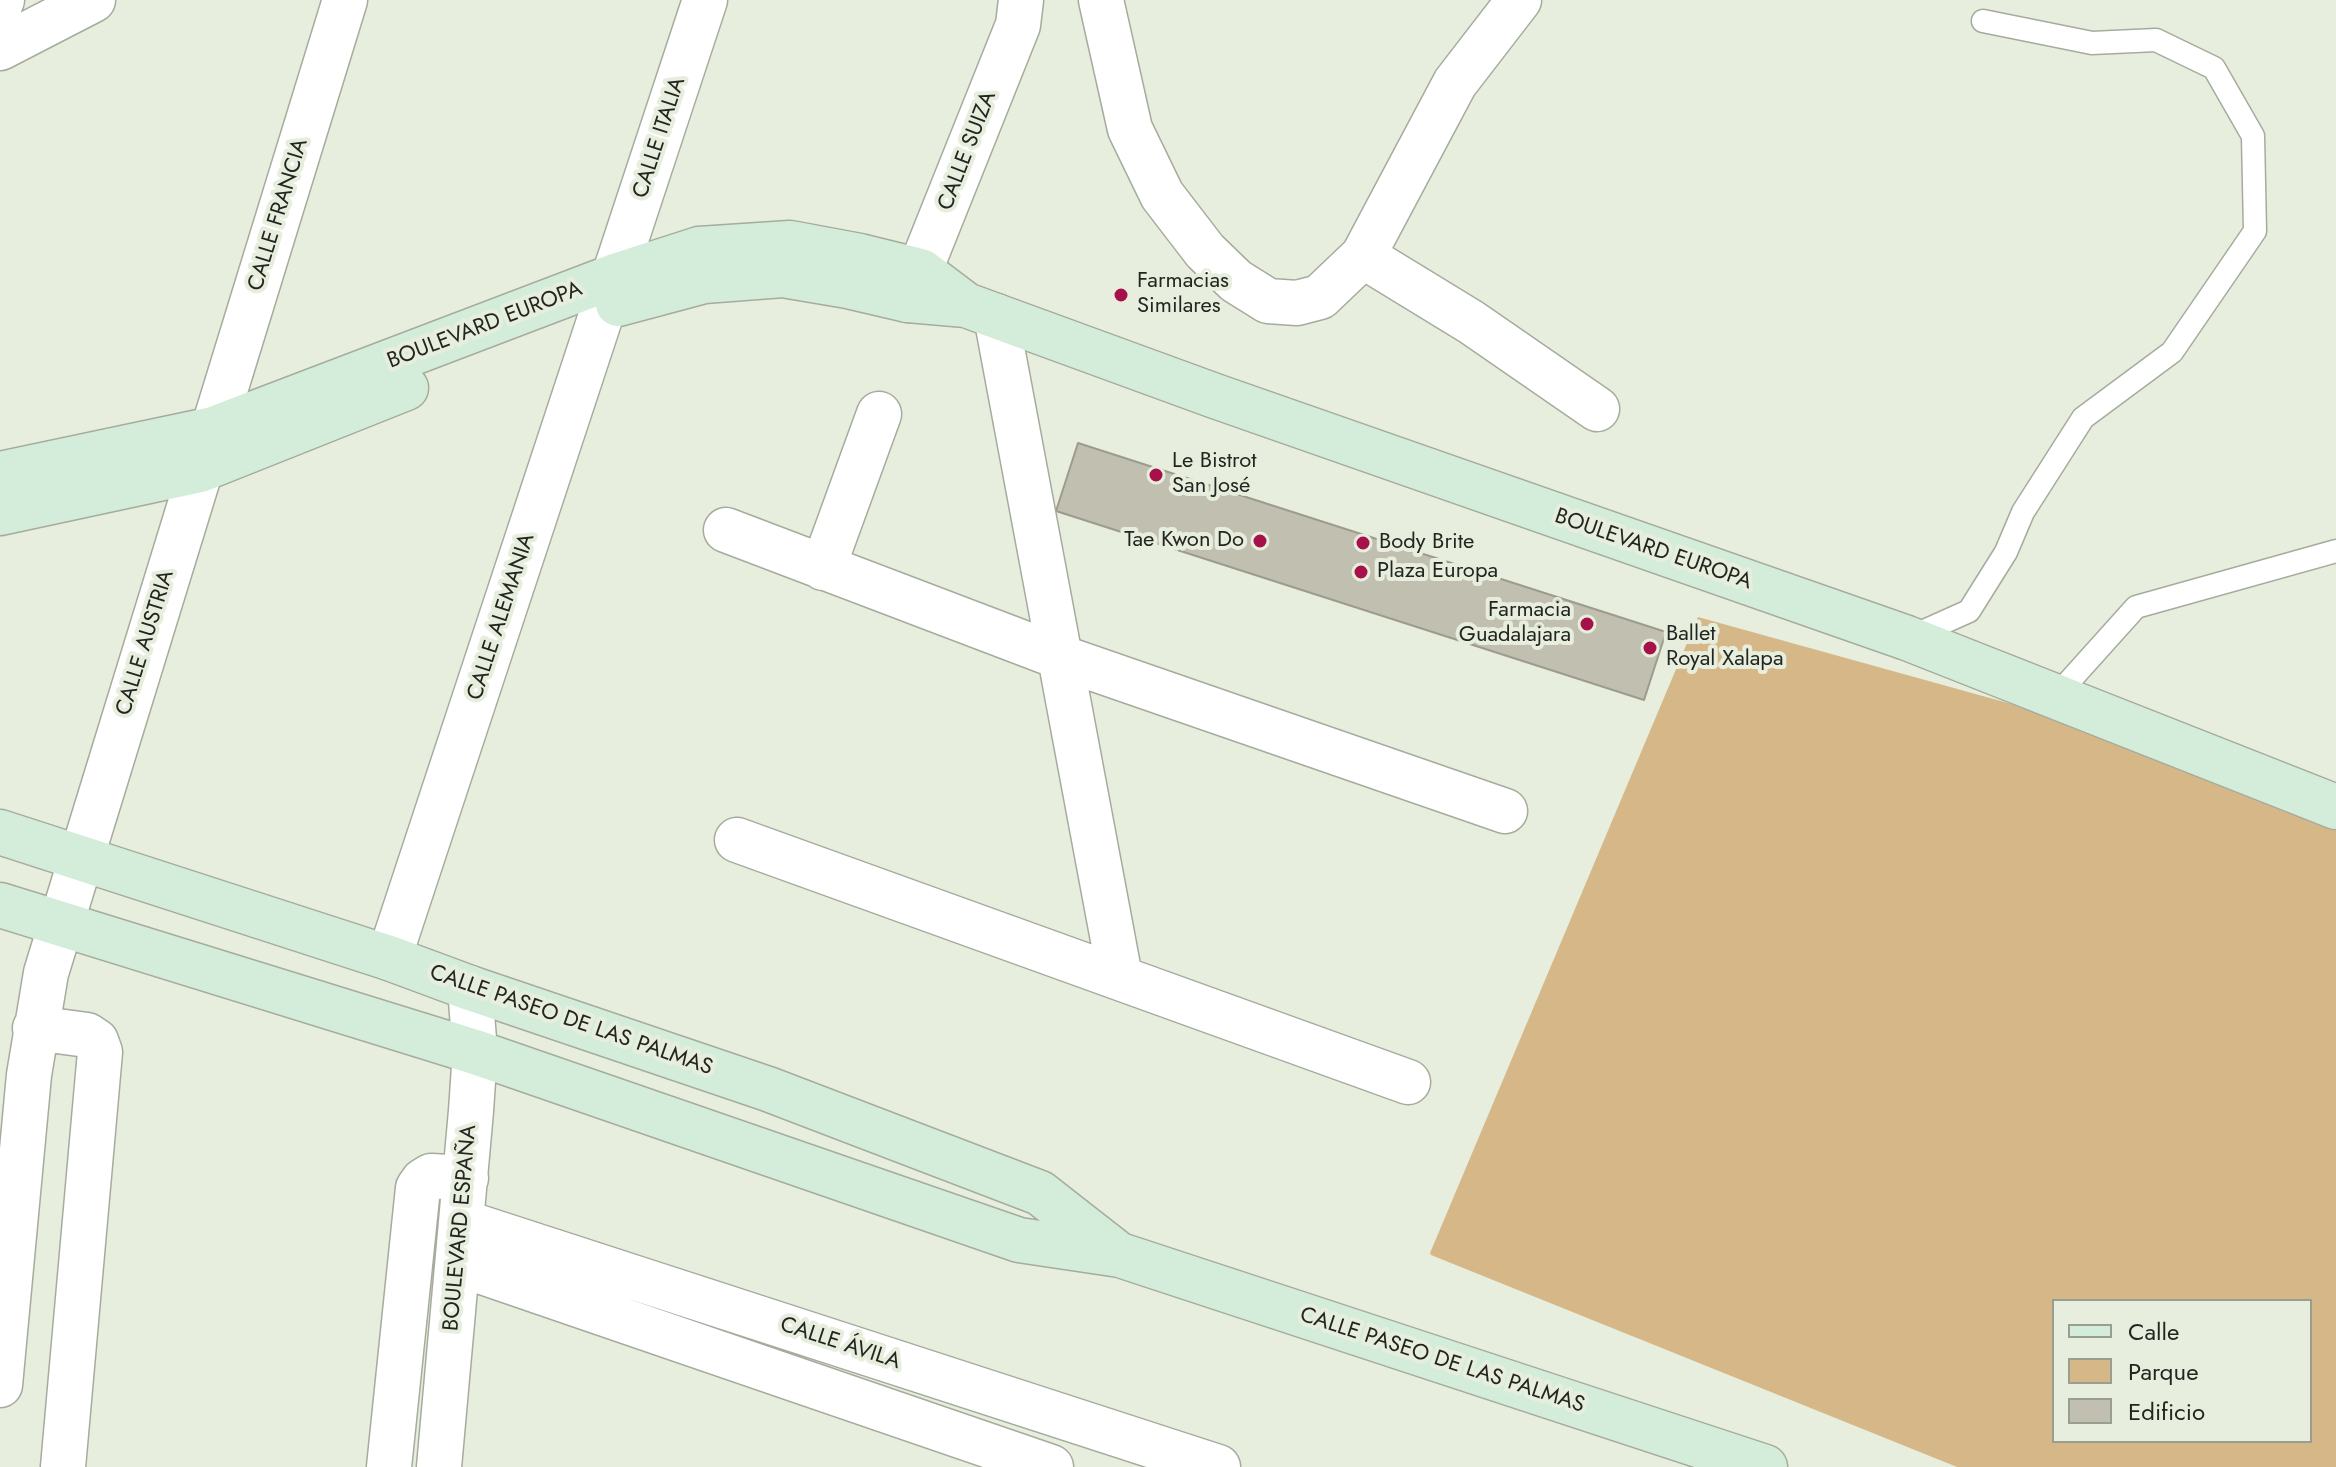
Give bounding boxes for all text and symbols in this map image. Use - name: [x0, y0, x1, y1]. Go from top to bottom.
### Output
- street label: CALLE ITALIA: [628, 74, 692, 202]
- street label: CALLE SUIZA: [933, 88, 1003, 214]
- street label: CALLE FRANCIA: [243, 136, 315, 294]
- place label: Farmacias Similares: [1137, 269, 1229, 320]
- street label: BOULEVARD EUROPA: [384, 277, 586, 375]
- marker: Farmacias Similares: [1112, 286, 1130, 304]
- place label: Le Bistrot San José: [1172, 449, 1256, 500]
- marker: Le Bistrot San José: [1147, 466, 1165, 484]
- street label: BOULEVARD EUROPA: [1551, 504, 1755, 596]
- place label: Tae Kwon Do: [1124, 528, 1244, 554]
- street label: CALLE ALEMANIA: [463, 530, 541, 704]
- place label: Body Brite: [1379, 530, 1474, 556]
- marker: Tae Kwon Do: [1251, 532, 1269, 550]
- marker: Body Brite: [1354, 534, 1372, 552]
- place label: Plaza Europa: [1377, 559, 1498, 585]
- marker: Plaza Europa: [1352, 563, 1370, 581]
- street label: CALLE AUSTRIA: [111, 567, 181, 719]
- place label: Farmacia Guadalajara: [1459, 598, 1571, 650]
- marker: Farmacia Guadalajara: [1578, 615, 1596, 633]
- place label: Ballet Royal Xalapa: [1666, 622, 1783, 674]
- marker: Ballet Royal Xalapa: [1641, 639, 1659, 657]
- street label: CALLE PASEO DE LAS PALMAS: [426, 960, 716, 1082]
- street label: BOULEVARD ESPAÑA: [439, 1124, 483, 1332]
- legend: [2052, 1299, 2312, 1443]
- street label: CALLE PASEO DE LAS PALMAS: [1296, 1302, 1588, 1420]
- street label: CALLE ÁVILA: [776, 1312, 904, 1376]
- text: Calle: [2128, 1314, 2179, 1349]
- text: Parque: [2128, 1354, 2199, 1389]
- text: Edificio: [2128, 1394, 2205, 1429]

